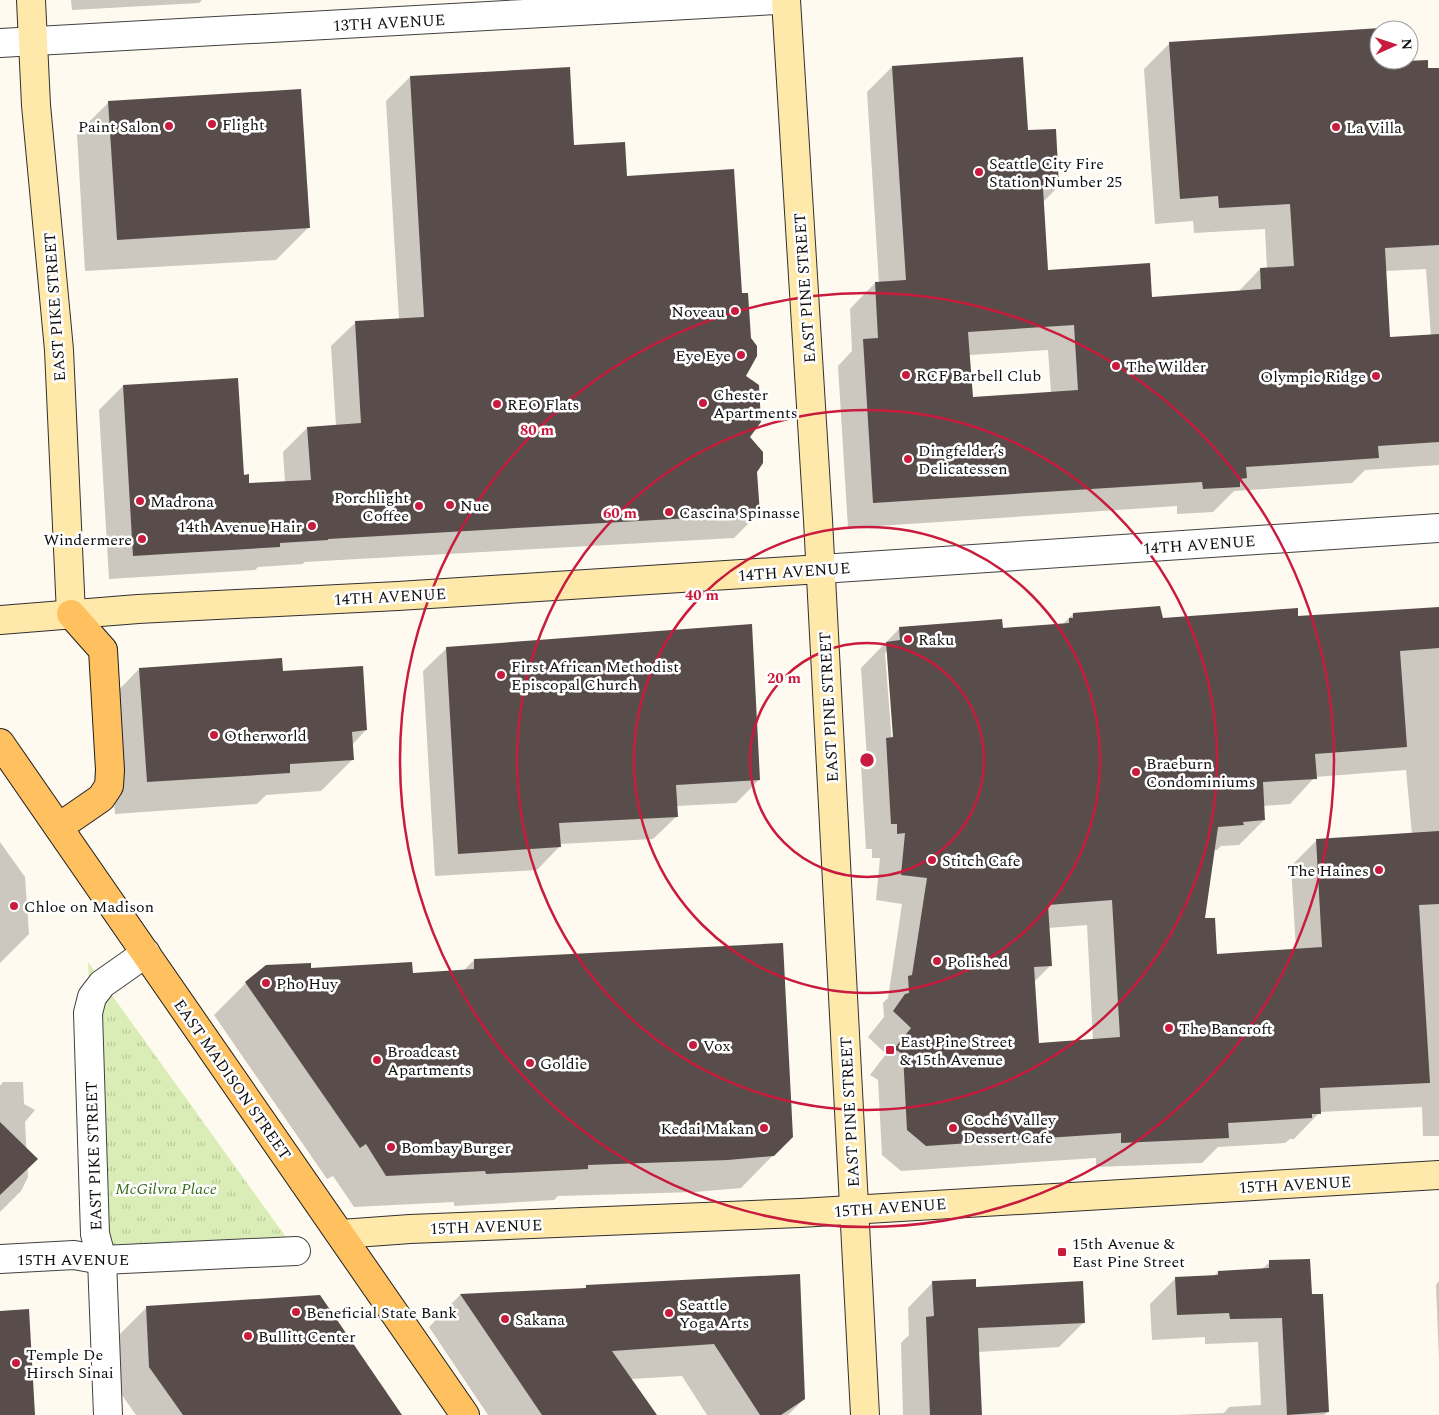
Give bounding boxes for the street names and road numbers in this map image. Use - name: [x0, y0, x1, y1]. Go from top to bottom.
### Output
- street label: 13TH AVENUE: [332, 8, 446, 38]
- street label: EAST PINE STREET: [788, 212, 822, 364]
- street label: EAST PIKE STREET: [38, 231, 72, 382]
- street label: 14TH AVENUE: [1142, 529, 1256, 561]
- street label: 14TH AVENUE: [737, 556, 851, 588]
- street label: 14TH AVENUE: [333, 582, 447, 612]
- street label: EAST PINE STREET: [813, 631, 845, 783]
- street label: EAST MADISON STREET: [167, 994, 297, 1165]
- street label: EAST PINE STREET: [834, 1036, 866, 1188]
- street label: EAST PIKE STREET: [79, 1081, 109, 1231]
- street label: 15TH AVENUE: [1238, 1170, 1352, 1200]
- street label: 15TH AVENUE: [833, 1192, 947, 1224]
- street label: 15TH AVENUE: [429, 1213, 543, 1241]
- street label: 15TH AVENUE: [17, 1248, 129, 1272]

